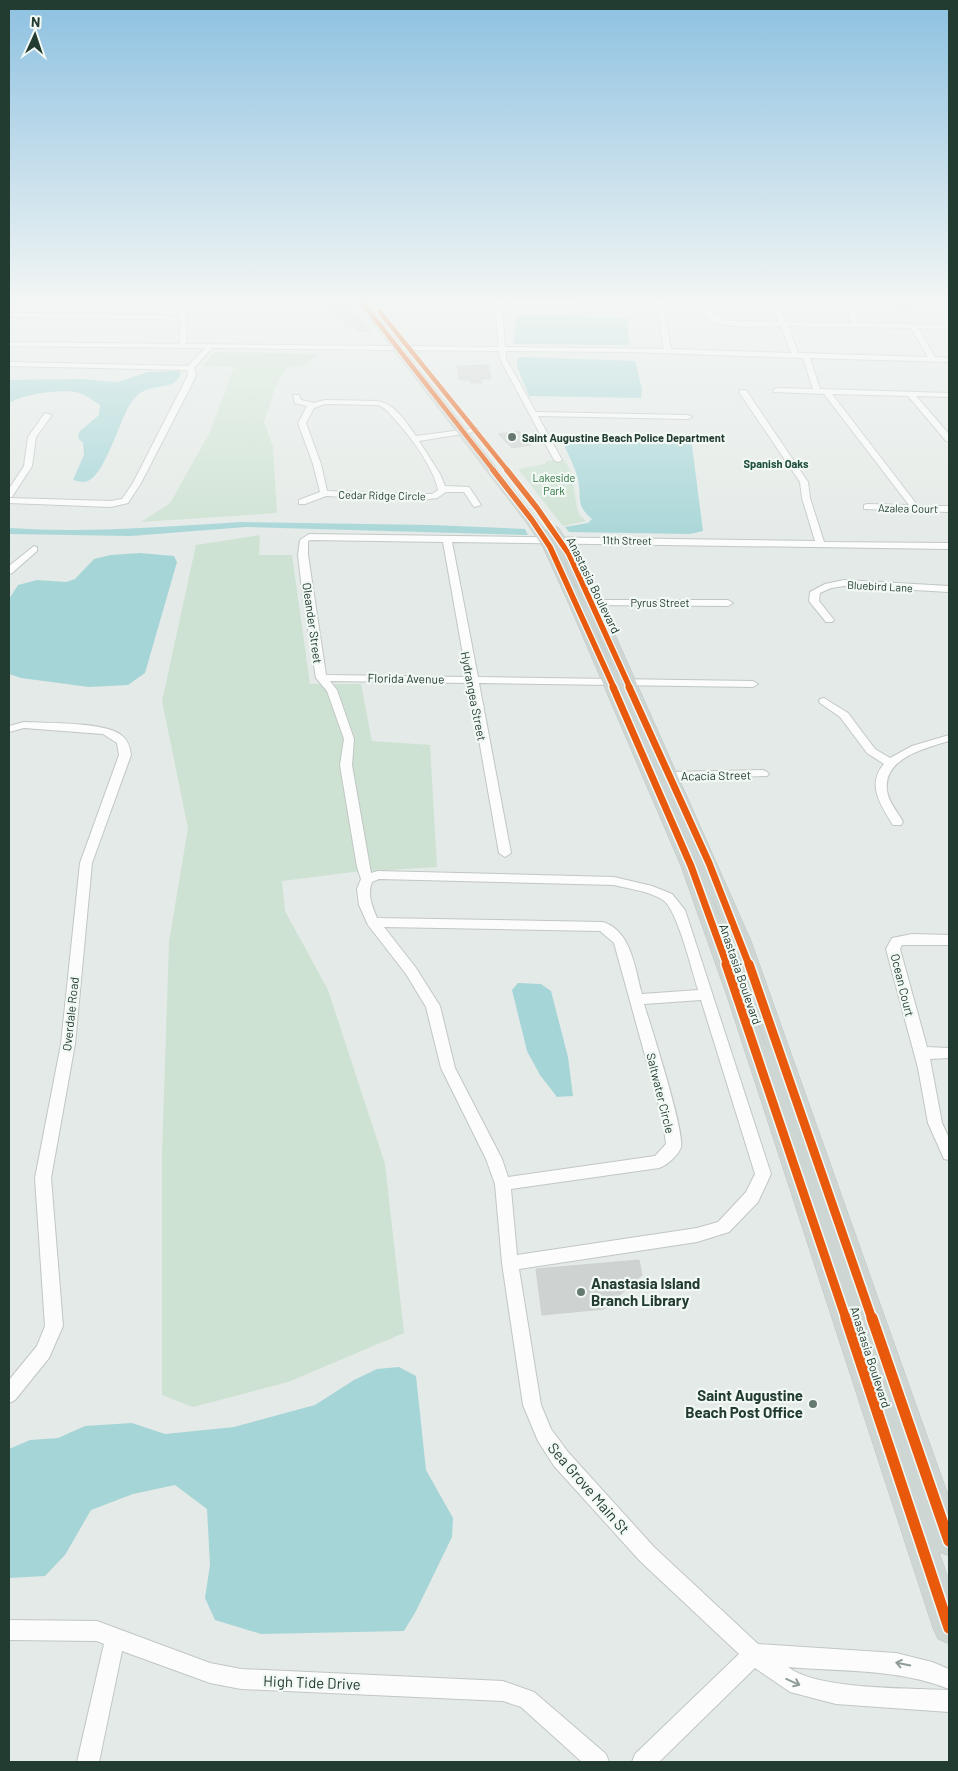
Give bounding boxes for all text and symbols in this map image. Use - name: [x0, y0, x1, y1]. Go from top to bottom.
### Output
- north arrow: [10, 10, 60, 60]
- text: N: [31, 13, 41, 30]
- marker: Saint Augustine Beach Police Department: [506, 431, 518, 443]
- place label: Saint Augustine Beach Police Department: [522, 431, 725, 444]
- district label: Spanish Oaks: [743, 457, 809, 470]
- park label: Lakeside Park: [533, 471, 576, 497]
- street label: Cedar Ridge Circle: [338, 488, 426, 502]
- street label: Azalea Court: [878, 501, 938, 515]
- street label: 11th Street: [602, 533, 652, 547]
- street label: Anastasia Boulevard: [565, 534, 623, 636]
- street label: Bluebird Lane: [847, 578, 913, 594]
- street label: Oleander Street: [300, 582, 326, 664]
- street label: Pyrus Street: [630, 596, 690, 609]
- street label: Hydrangea Street: [458, 650, 490, 742]
- street label: Florida Avenue: [368, 670, 444, 686]
- street label: Acacia Street: [681, 767, 751, 783]
- street label: Anastasia Boulevard: [717, 922, 765, 1026]
- street label: Ocean Court: [888, 952, 918, 1018]
- street label: Overdale Road: [59, 976, 81, 1052]
- street label: Saltwater Circle: [644, 1051, 678, 1135]
- place label: Anastasia Island Branch Library: [591, 1274, 700, 1309]
- marker: Anastasia Island Branch Library: [575, 1286, 587, 1298]
- street label: Anastasia Boulevard: [848, 1305, 894, 1409]
- place label: Saint Augustine Beach Post Office: [685, 1386, 803, 1421]
- marker: Saint Augustine Beach Post Office: [807, 1398, 819, 1410]
- street label: Sea Grove Main St: [544, 1439, 634, 1537]
- one-way arrow: [895, 1659, 911, 1669]
- street label: High Tide Drive: [263, 1671, 361, 1693]
- one-way arrow: [786, 1677, 801, 1687]

